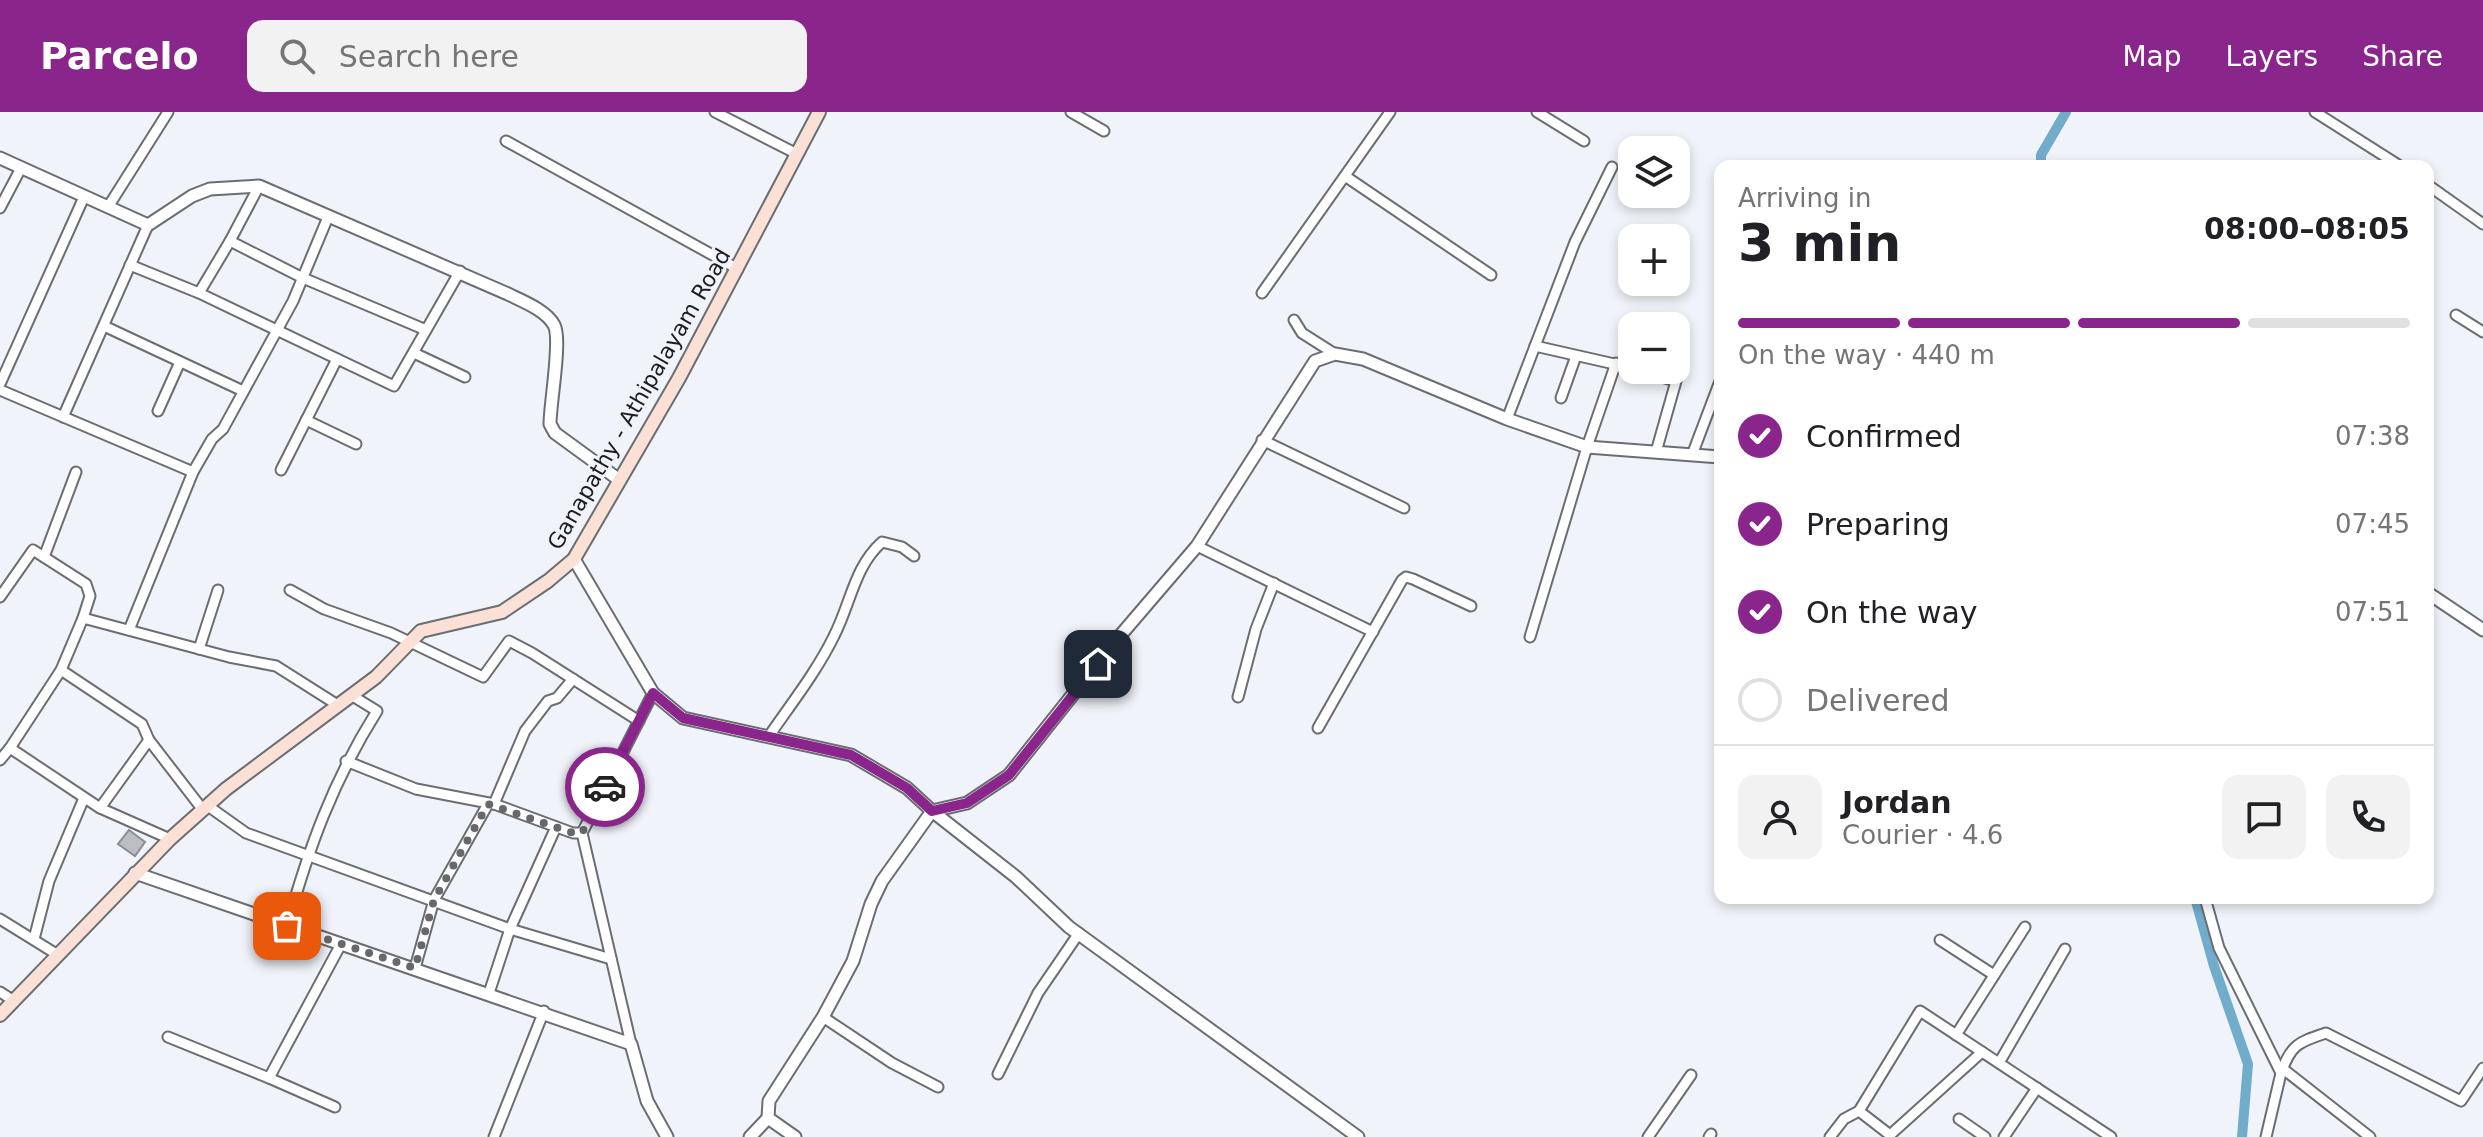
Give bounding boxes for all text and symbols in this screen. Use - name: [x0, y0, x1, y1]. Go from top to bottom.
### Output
- search box: [247, 20, 807, 92]
- text: Parcelo: [40, 34, 199, 78]
- icon: search: [275, 34, 319, 78]
- text: Search here: [339, 39, 519, 74]
- text: Map: [2122, 40, 2182, 73]
- text: Layers: [2226, 40, 2318, 73]
- text: Share: [2362, 40, 2443, 73]
- map controls: [1618, 136, 1690, 384]
- button: layers: [1618, 136, 1690, 208]
- text: Arriving in: [1738, 183, 1872, 213]
- text: 08:00–08:05: [2204, 211, 2410, 246]
- text: 3 min: [1738, 213, 1901, 273]
- button: +: [1618, 224, 1690, 296]
- street label: Ganapathy - Athipalayam Road: [542, 244, 736, 554]
- button: −: [1618, 312, 1690, 384]
- text: On the way · 440 m: [1738, 340, 1995, 370]
- icon: check: [1738, 414, 1782, 458]
- text: Confirmed: [1806, 419, 1962, 454]
- text: 07:38: [2335, 421, 2410, 451]
- icon: check: [1738, 502, 1782, 546]
- text: Preparing: [1806, 507, 1950, 542]
- text: 07:45: [2335, 509, 2410, 539]
- icon: check: [1738, 590, 1782, 634]
- text: On the way: [1806, 595, 1978, 630]
- text: 07:51: [2335, 597, 2410, 627]
- pin: [1064, 630, 1132, 698]
- icon: home: [1076, 642, 1120, 686]
- text: Delivered: [1806, 683, 1950, 718]
- courier: [565, 747, 645, 827]
- icon: car: [583, 765, 627, 809]
- button: person: [1738, 775, 1822, 859]
- button: chat: [2222, 775, 2306, 859]
- button: phone: [2326, 775, 2410, 859]
- text: Jordan: [1842, 785, 1952, 820]
- text: Courier · 4.6: [1842, 820, 2003, 850]
- pin: [253, 892, 321, 960]
- icon: bag: [265, 904, 309, 948]

